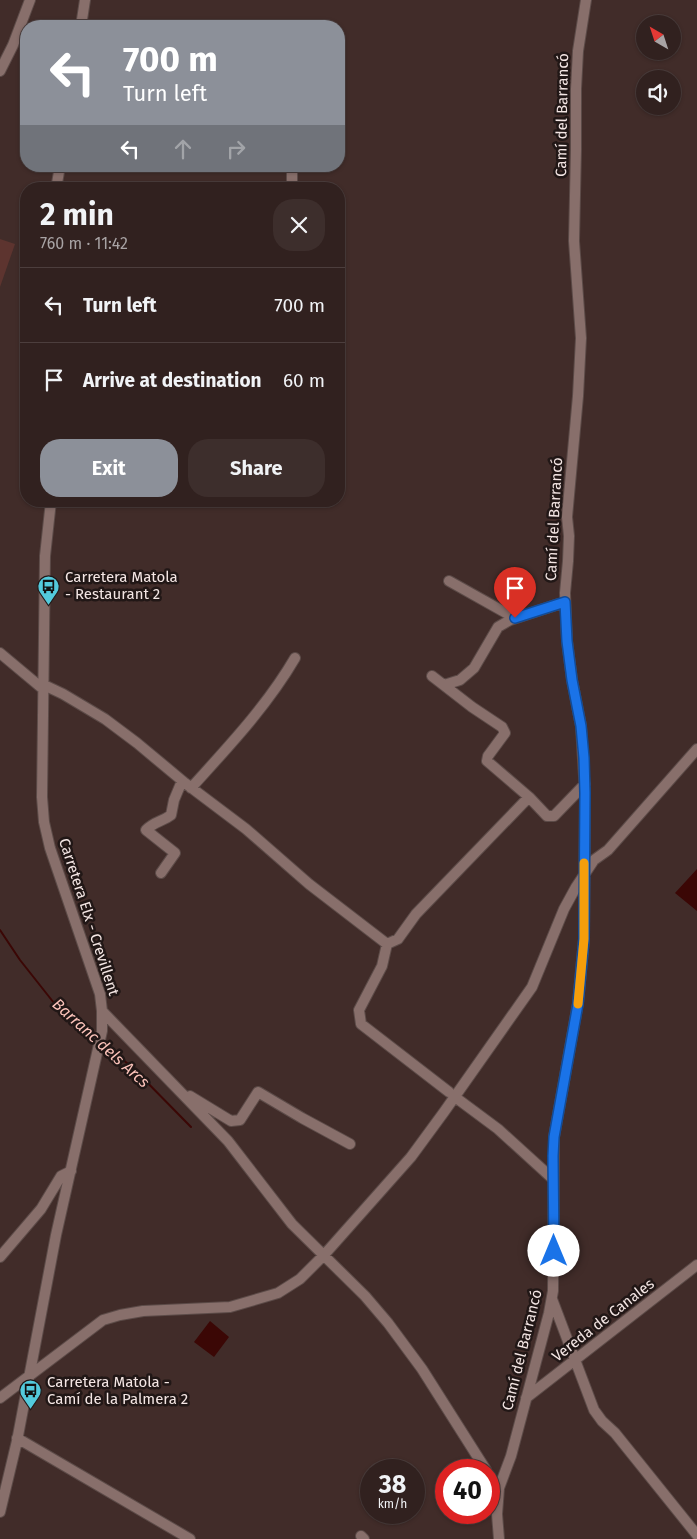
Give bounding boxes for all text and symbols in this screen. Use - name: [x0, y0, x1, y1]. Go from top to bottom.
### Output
- north arrow: [636, 15, 681, 60]
- map controls: [636, 15, 681, 115]
- text: 700 m: [123, 38, 218, 80]
- icon: left: [40, 40, 105, 105]
- street label: Camí del Barrancó: [552, 53, 572, 177]
- button: sound: [636, 70, 681, 115]
- text: Turn left: [123, 80, 207, 107]
- icon: left: [116, 135, 144, 163]
- icon: ahead: [169, 135, 197, 163]
- icon: right: [222, 135, 250, 163]
- text: 2 min: [40, 197, 114, 233]
- button: close: [273, 199, 325, 251]
- text: 760 m · 11:42: [40, 234, 128, 253]
- icon: left: [40, 291, 68, 319]
- text: Turn left: [83, 294, 157, 317]
- text: 700 m: [274, 294, 325, 317]
- icon: arrive: [40, 366, 68, 394]
- text: Arrive at destination: [83, 369, 262, 392]
- text: 60 m: [283, 369, 325, 392]
- button: Exit: [40, 439, 178, 497]
- button: Share: [188, 439, 325, 497]
- street label: Camí del Barrancó: [542, 457, 566, 581]
- pin: [494, 567, 536, 618]
- place label: Carretera Matola - Restaurant 2: [65, 568, 178, 603]
- bus stop icon: Carretera Matola - Restaurant 2: [37, 574, 61, 605]
- icon: arrive: [501, 574, 529, 602]
- street label: Carretera Elx - Crevillent: [55, 836, 123, 999]
- water label: Barranc dels Arcs: [49, 994, 153, 1092]
- position arrow: [527, 1224, 579, 1276]
- street label: Vereda de Canales: [548, 1275, 658, 1365]
- street label: Camí del Barrancó: [498, 1288, 546, 1412]
- place label: Carretera Matola - Camí de la Palmera 2: [47, 1373, 188, 1408]
- bus stop icon: Carretera Matola - Camí de la Palmera 2: [19, 1379, 43, 1410]
- speed limit sign: 40: [435, 1459, 500, 1524]
- text: 38: [379, 1470, 406, 1500]
- text: km/h: [378, 1497, 407, 1511]

